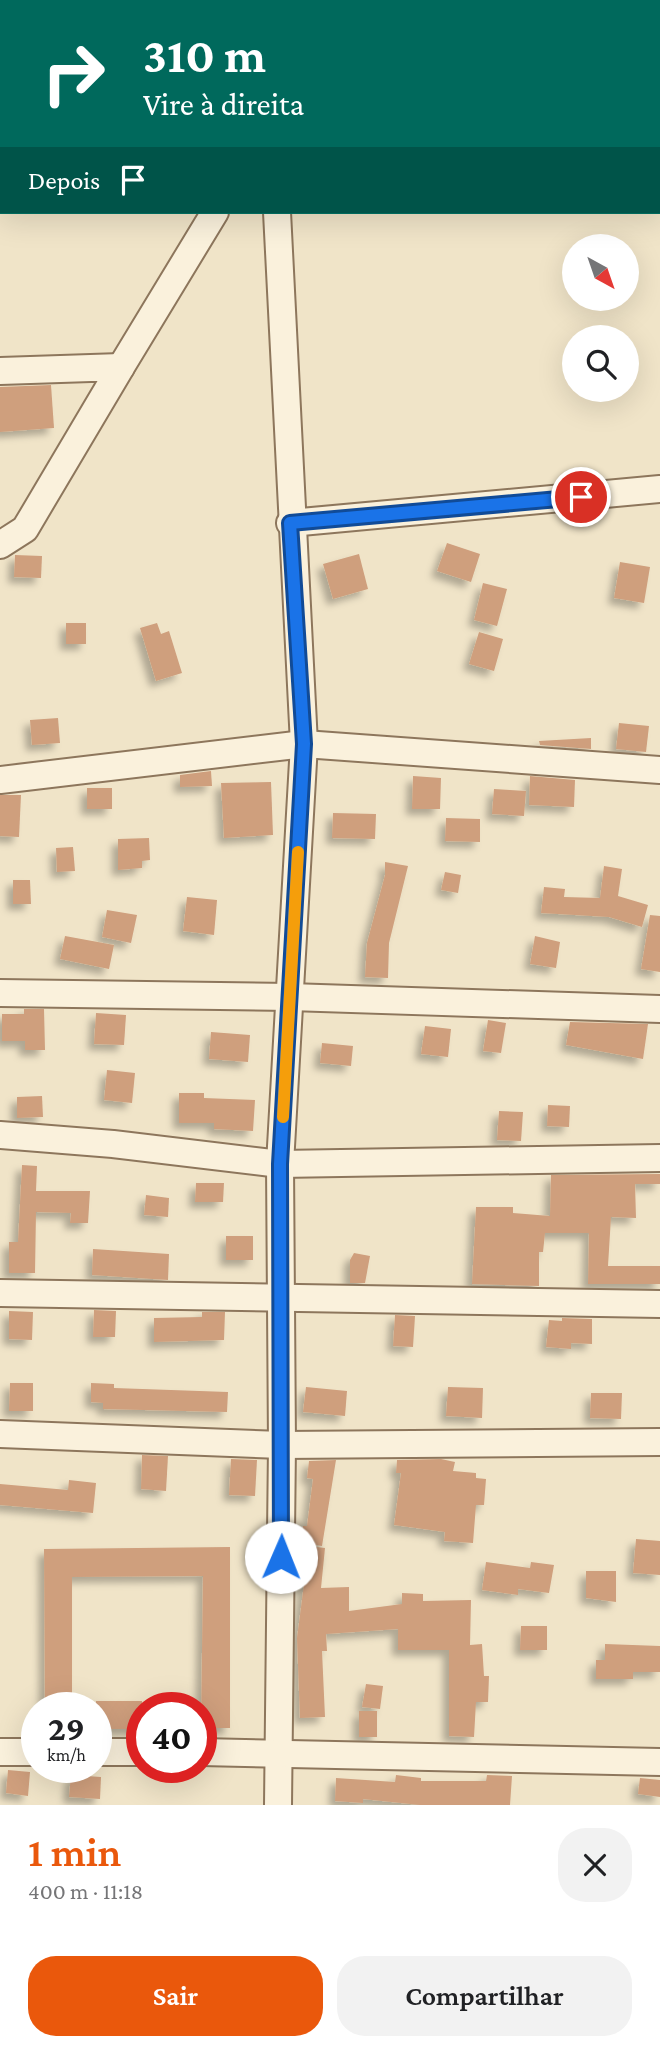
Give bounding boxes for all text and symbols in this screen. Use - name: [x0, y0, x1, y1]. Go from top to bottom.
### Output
- icon: right: [28, 28, 119, 119]
- text: 310 m: [143, 28, 266, 83]
- text: Vire à direita: [143, 86, 304, 122]
- icon: arrive: [114, 161, 152, 199]
- text: Depois: [28, 166, 100, 195]
- north arrow: [562, 234, 639, 312]
- map controls: [562, 234, 639, 402]
- button: search: [562, 325, 639, 402]
- pin: [551, 467, 611, 527]
- icon: arrive: [562, 478, 600, 516]
- position arrow: [244, 1520, 318, 1594]
- speed limit sign: 40: [126, 1692, 217, 1783]
- text: 29: [48, 1709, 85, 1748]
- text: km/h: [47, 1745, 86, 1765]
- text: 1 min: [28, 1828, 121, 1875]
- button: close: [558, 1828, 632, 1902]
- text: 400 m · 11:18: [28, 1878, 143, 1904]
- button: Sair: [28, 1956, 323, 2036]
- button: Compartilhar: [337, 1956, 632, 2036]

